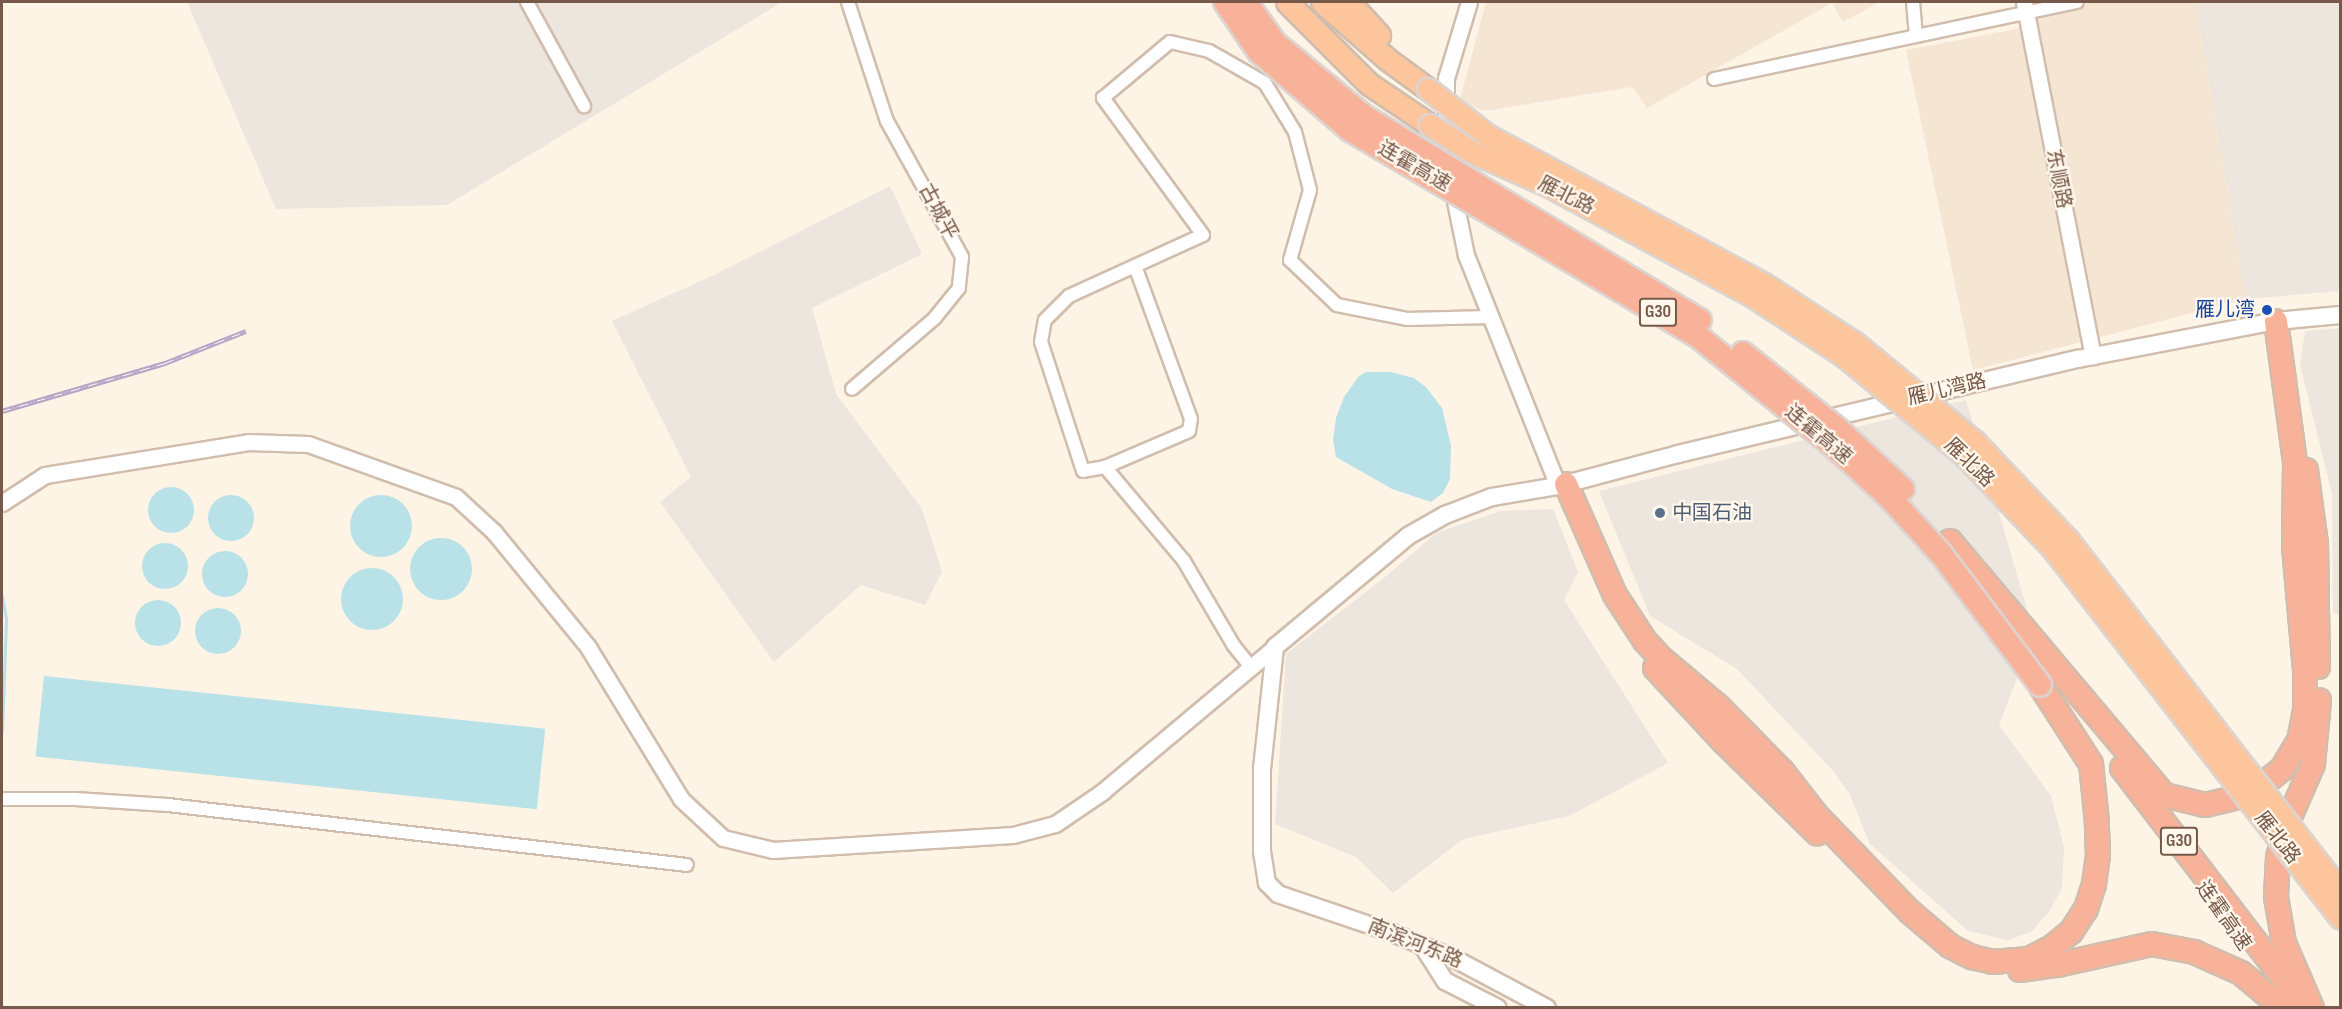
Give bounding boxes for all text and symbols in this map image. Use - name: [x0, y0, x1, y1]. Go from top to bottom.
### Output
- street label: 连霍高速: [1373, 137, 1455, 197]
- street label: 东顺路: [2040, 147, 2076, 211]
- street label: 雁北路: [1534, 172, 1598, 220]
- street label: 古城平: [913, 180, 963, 244]
- road number: G30: [1638, 297, 1678, 327]
- place label: 雁儿湾: [2195, 298, 2255, 322]
- marker: 雁儿湾: [2260, 303, 2274, 317]
- street label: 雁儿湾路: [1905, 369, 1989, 411]
- street label: 连霍高速: [1780, 400, 1856, 470]
- street label: 雁北路: [1939, 434, 1999, 492]
- place label: 中国石油: [1672, 501, 1752, 525]
- marker: 中国石油: [1653, 506, 1667, 520]
- street label: 雁北路: [2249, 807, 2305, 869]
- road number: G30: [2160, 826, 2198, 856]
- street label: 连霍高速: [2190, 876, 2256, 956]
- street label: 南滨河东路: [1364, 914, 1466, 974]

